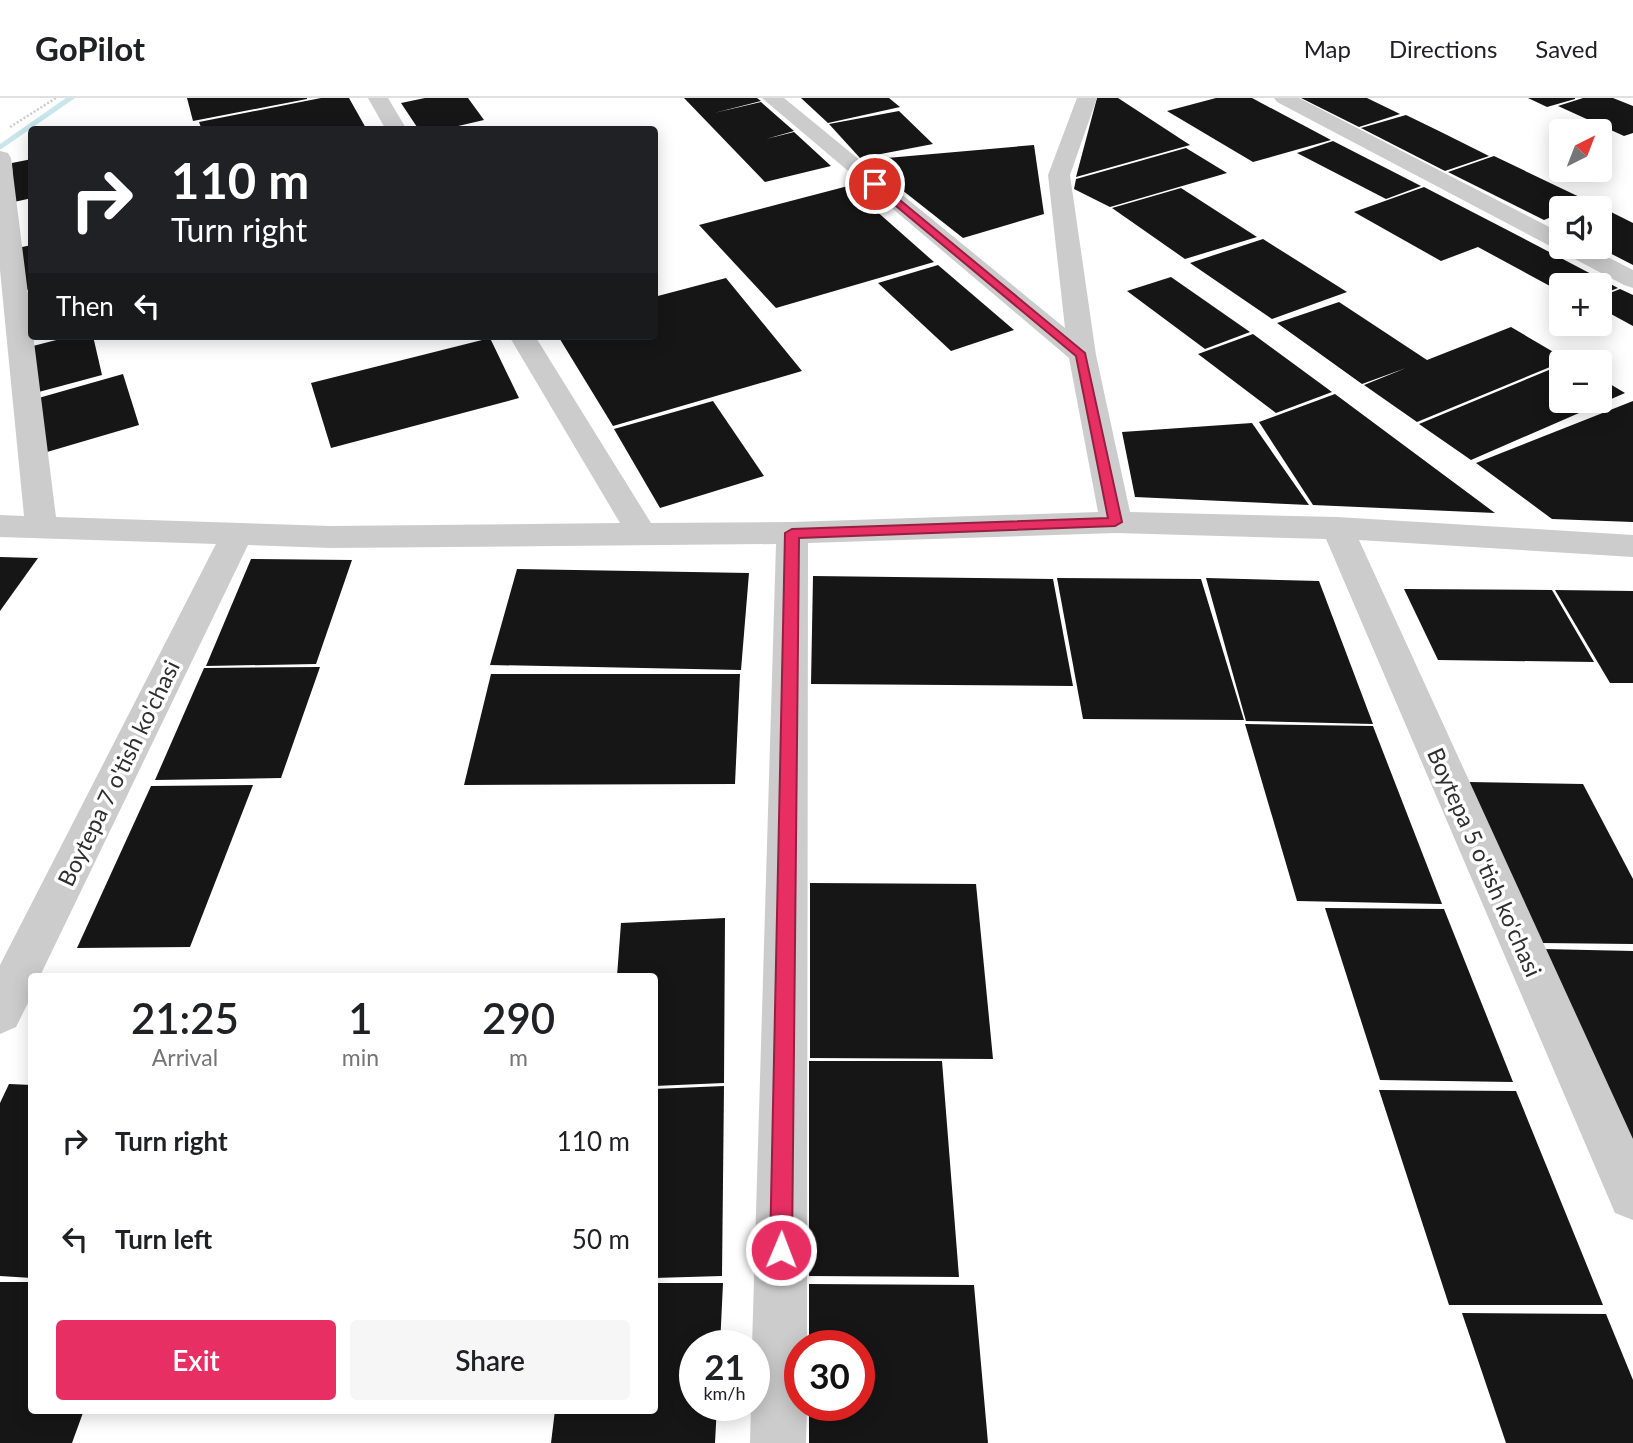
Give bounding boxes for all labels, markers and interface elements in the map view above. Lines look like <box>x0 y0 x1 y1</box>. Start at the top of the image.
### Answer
text: GoPilot <box>35 28 145 68</box>
text: Map <box>1304 34 1351 63</box>
text: Directions <box>1389 34 1497 63</box>
text: Saved <box>1535 34 1598 63</box>
north arrow <box>1549 119 1612 182</box>
map controls <box>1549 119 1612 413</box>
text: 110 m <box>171 151 309 209</box>
icon: right <box>56 154 147 245</box>
pin <box>845 154 905 214</box>
icon: arrive <box>856 165 894 203</box>
button: sound <box>1549 196 1612 259</box>
text: Turn right <box>171 210 307 249</box>
button: + <box>1549 273 1612 336</box>
icon: left <box>128 287 166 325</box>
text: Then <box>56 290 114 322</box>
button: − <box>1549 350 1612 413</box>
street label: Boytepa 7 o'tish ko'chasi <box>51 656 185 890</box>
street label: Boytepa 5 o'tish ko'chasi <box>1422 743 1548 981</box>
text: 21:25 <box>131 993 239 1043</box>
text: 1 <box>348 993 373 1043</box>
text: 290 <box>482 993 555 1043</box>
text: Arrival <box>152 1043 218 1071</box>
text: min <box>342 1043 379 1071</box>
text: m <box>509 1043 528 1071</box>
icon: right <box>56 1122 94 1160</box>
text: Turn right <box>115 1125 228 1157</box>
text: 110 m <box>557 1125 630 1157</box>
position arrow <box>744 1213 818 1287</box>
icon: left <box>56 1220 94 1258</box>
text: Turn left <box>115 1223 212 1255</box>
text: 50 m <box>572 1223 630 1255</box>
button: Exit <box>56 1320 336 1400</box>
button: Share <box>350 1320 630 1400</box>
speed limit sign: 30 <box>784 1330 875 1421</box>
text: 21 <box>704 1345 745 1387</box>
text: km/h <box>703 1382 746 1404</box>

